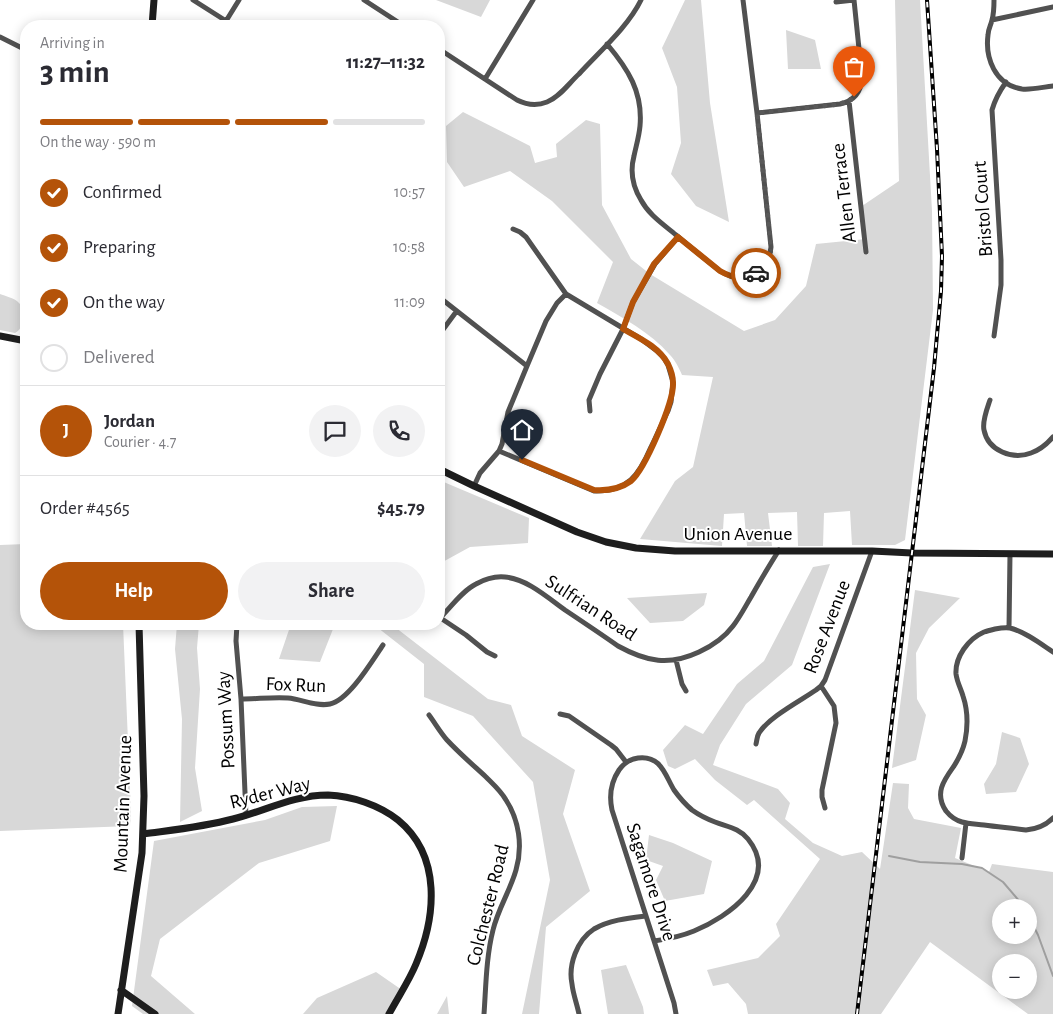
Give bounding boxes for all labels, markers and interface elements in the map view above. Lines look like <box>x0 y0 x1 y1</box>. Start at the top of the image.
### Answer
text: Arriving in <box>40 35 105 51</box>
pin <box>833 46 875 97</box>
text: 11:27–11:32 <box>346 53 425 72</box>
icon: bag <box>840 53 868 81</box>
text: 3 min <box>40 56 110 88</box>
text: On the way · 590 m <box>40 134 156 150</box>
street label: Allen Terrace <box>828 142 860 244</box>
street label: Bristol Court <box>970 160 996 258</box>
icon: check <box>40 179 68 207</box>
text: Confirmed <box>83 183 162 202</box>
text: 10:57 <box>394 184 425 200</box>
icon: check <box>40 234 68 262</box>
text: Preparing <box>83 238 156 257</box>
text: 10:58 <box>393 239 425 255</box>
courier <box>731 248 781 298</box>
icon: car <box>742 259 770 287</box>
icon: check <box>40 289 68 317</box>
text: On the way <box>83 293 165 312</box>
text: 11:09 <box>394 294 425 310</box>
text: Delivered <box>83 348 155 367</box>
button: chat <box>309 405 361 457</box>
button: phone <box>373 405 425 457</box>
pin <box>501 409 543 460</box>
text: Jordan <box>104 412 155 431</box>
icon: home <box>508 416 536 444</box>
text: J <box>63 421 69 440</box>
text: Courier · 4.7 <box>104 434 176 450</box>
text: Order #4565 <box>40 499 130 518</box>
text: $45.79 <box>377 499 425 518</box>
street label: Union Avenue <box>684 524 792 544</box>
button: Help <box>40 562 228 620</box>
button: Share <box>238 562 425 620</box>
street label: Sulfrian Road <box>542 571 640 645</box>
street label: Rose Avenue <box>800 577 854 677</box>
street label: Possum Way <box>213 670 239 769</box>
street label: Fox Run <box>265 674 327 696</box>
street label: Mountain Avenue <box>111 735 135 873</box>
street label: Ryder Way <box>228 773 313 813</box>
street label: Sagamore Drive <box>622 820 680 944</box>
street label: Colchester Road <box>463 842 513 968</box>
map controls <box>992 899 1037 999</box>
button: + <box>992 899 1037 944</box>
button: − <box>992 954 1037 999</box>

